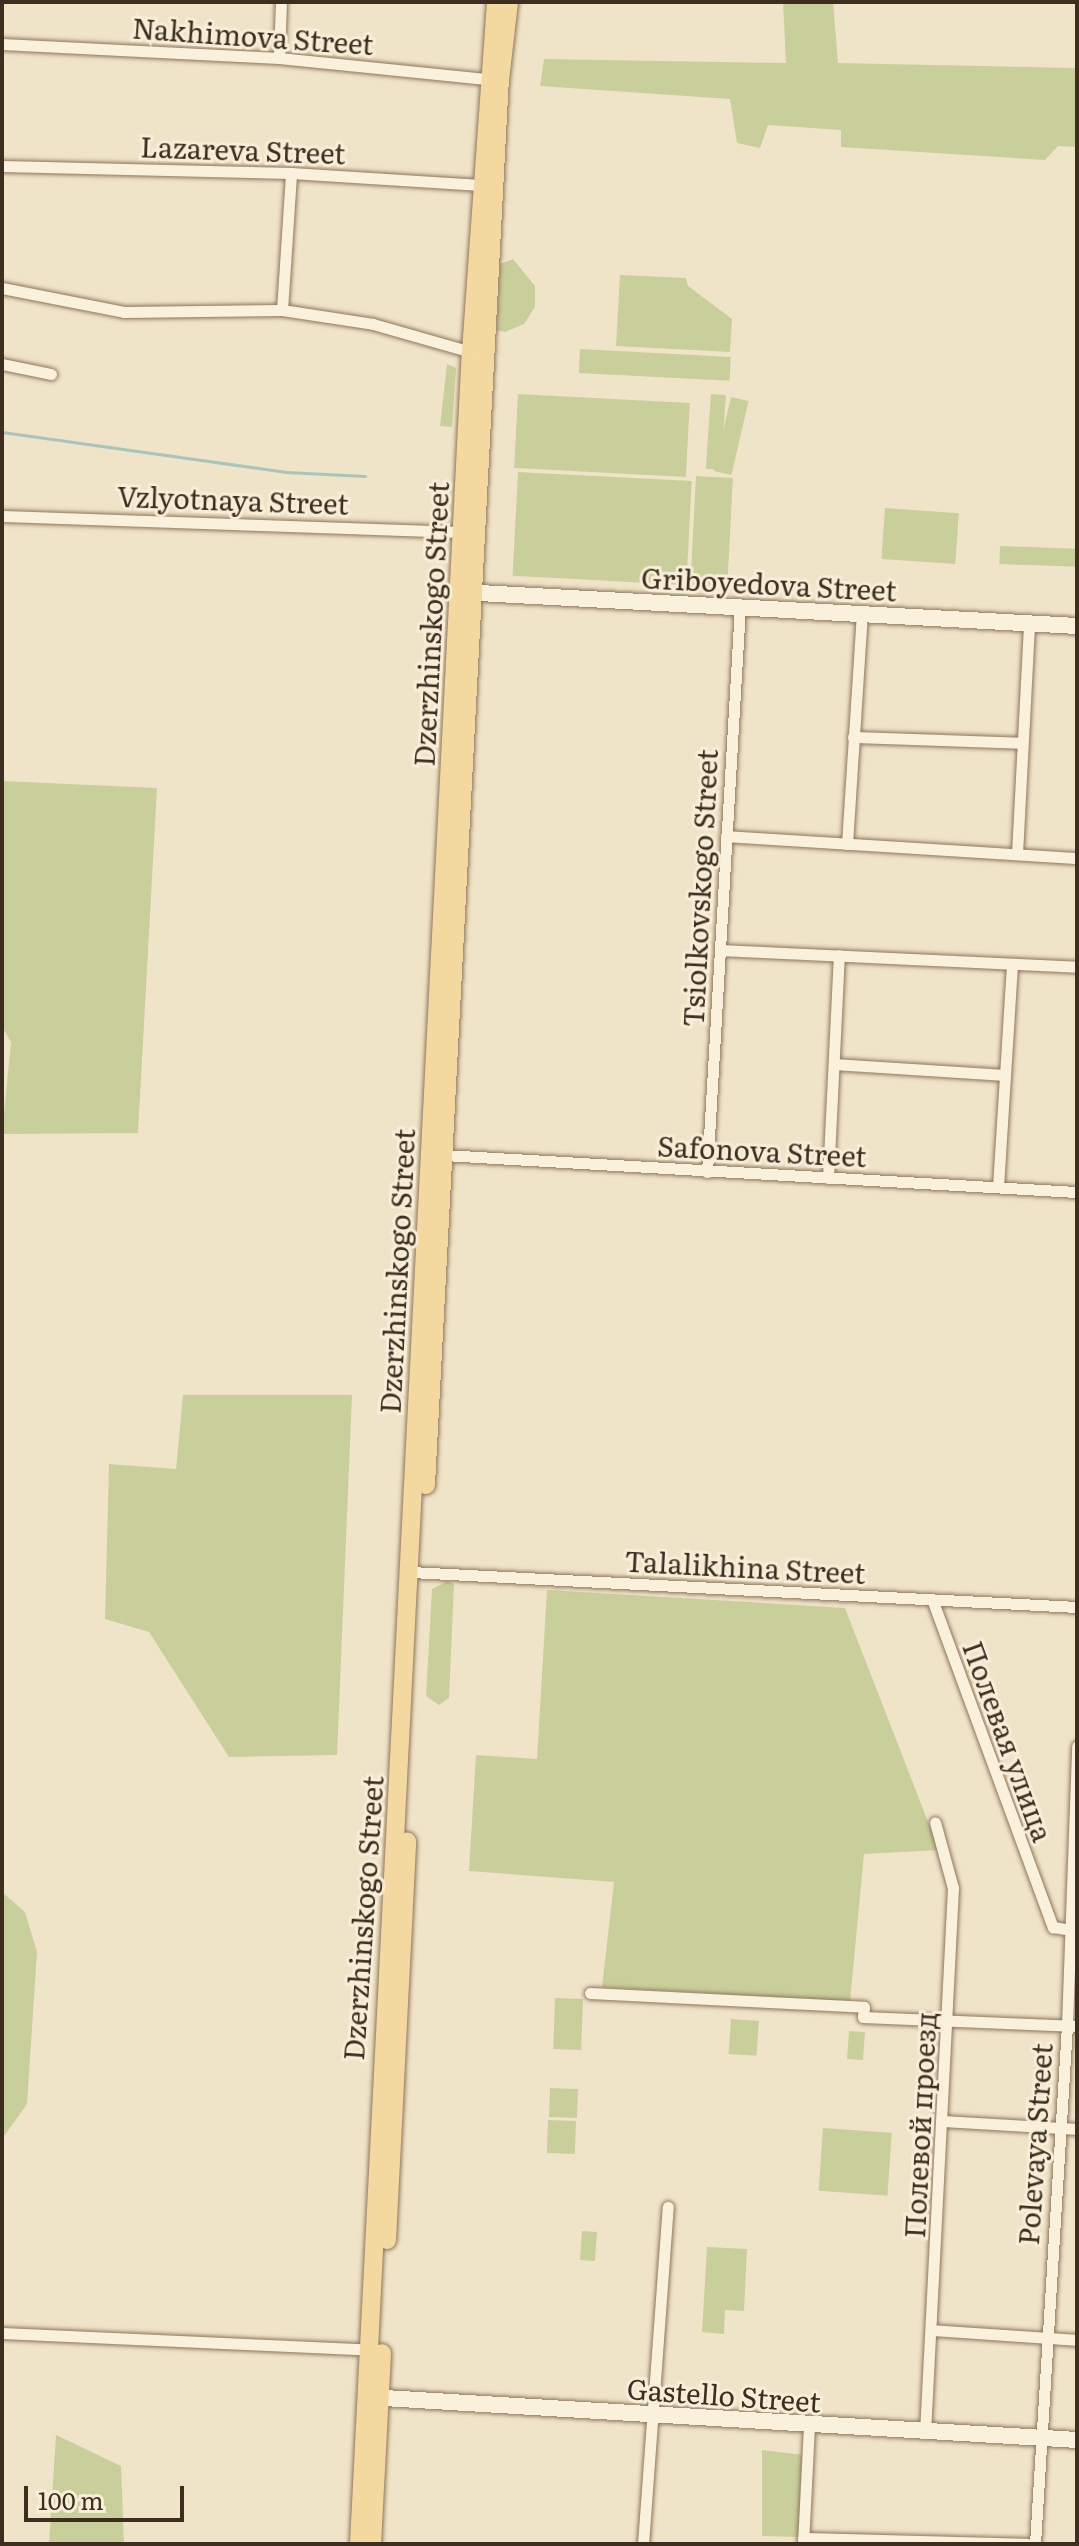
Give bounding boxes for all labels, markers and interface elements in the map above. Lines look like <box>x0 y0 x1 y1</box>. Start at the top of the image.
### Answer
street label: Nakhimova Street <box>131 10 375 60</box>
street label: Lazareva Street <box>140 129 346 169</box>
street label: Vzlyotnaya Street <box>117 478 349 520</box>
street label: Dzerzhinskogo Street <box>406 481 454 767</box>
street label: Griboyedova Street <box>640 560 898 606</box>
street label: Tsiolkovskogo Street <box>675 748 723 1028</box>
street label: Dzerzhinskogo Street <box>372 1128 420 1414</box>
street label: Safonova Street <box>656 1128 868 1172</box>
street label: Talalikhina Street <box>624 1543 866 1589</box>
street label: Полевая улица <box>957 1636 1061 1846</box>
street label: Dzerzhinskogo Street <box>335 1775 389 2061</box>
street label: Полевой проезд <box>896 2011 942 2239</box>
street label: Polevaya Street <box>1010 2042 1058 2246</box>
street label: Gastello Street <box>626 2370 822 2418</box>
scale bar <box>28 2470 188 2520</box>
text: 100 m <box>38 2482 104 2517</box>

